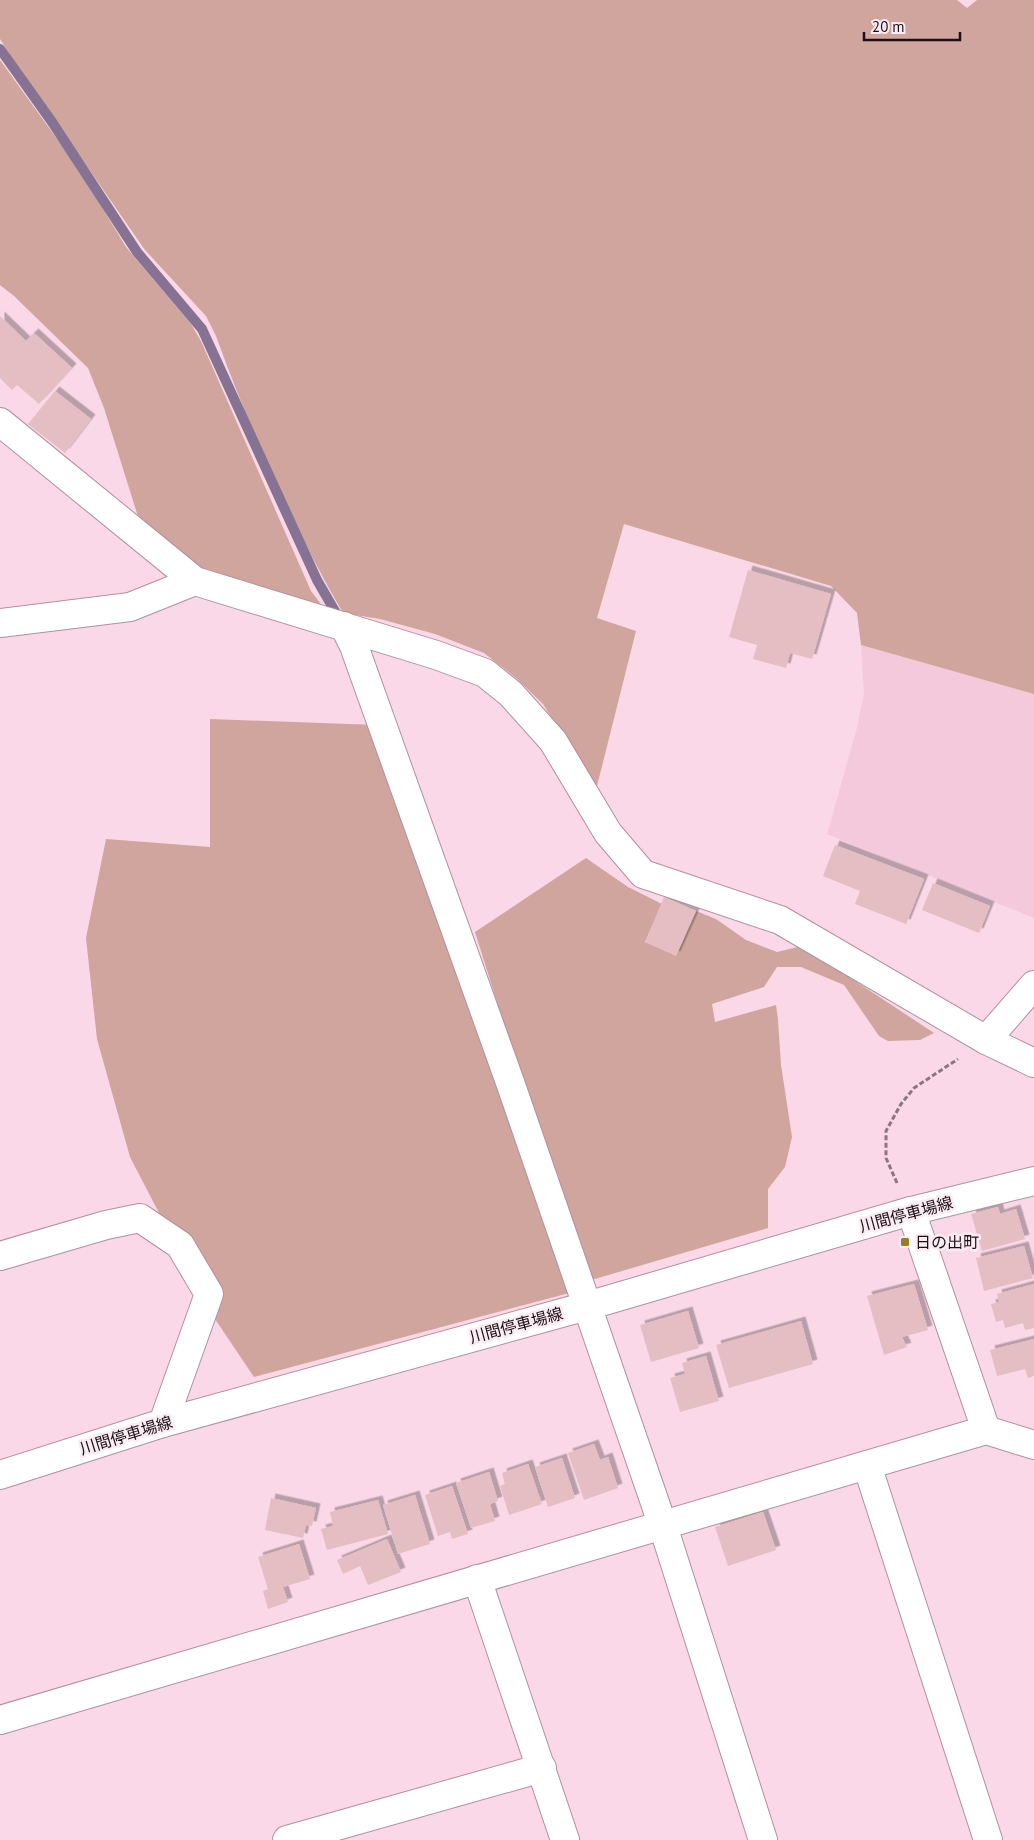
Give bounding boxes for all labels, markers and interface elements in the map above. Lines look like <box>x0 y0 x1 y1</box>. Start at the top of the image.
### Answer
scale bar <box>864 10 960 42</box>
text: 20 m <box>872 17 905 36</box>
street label: 川間停車場線 <box>857 1192 955 1236</box>
place label: 日の出町 <box>915 1232 979 1252</box>
marker: 日の出町 <box>899 1236 911 1248</box>
street label: 川間停車場線 <box>467 1303 565 1347</box>
street label: 川間停車場線 <box>77 1411 175 1459</box>

